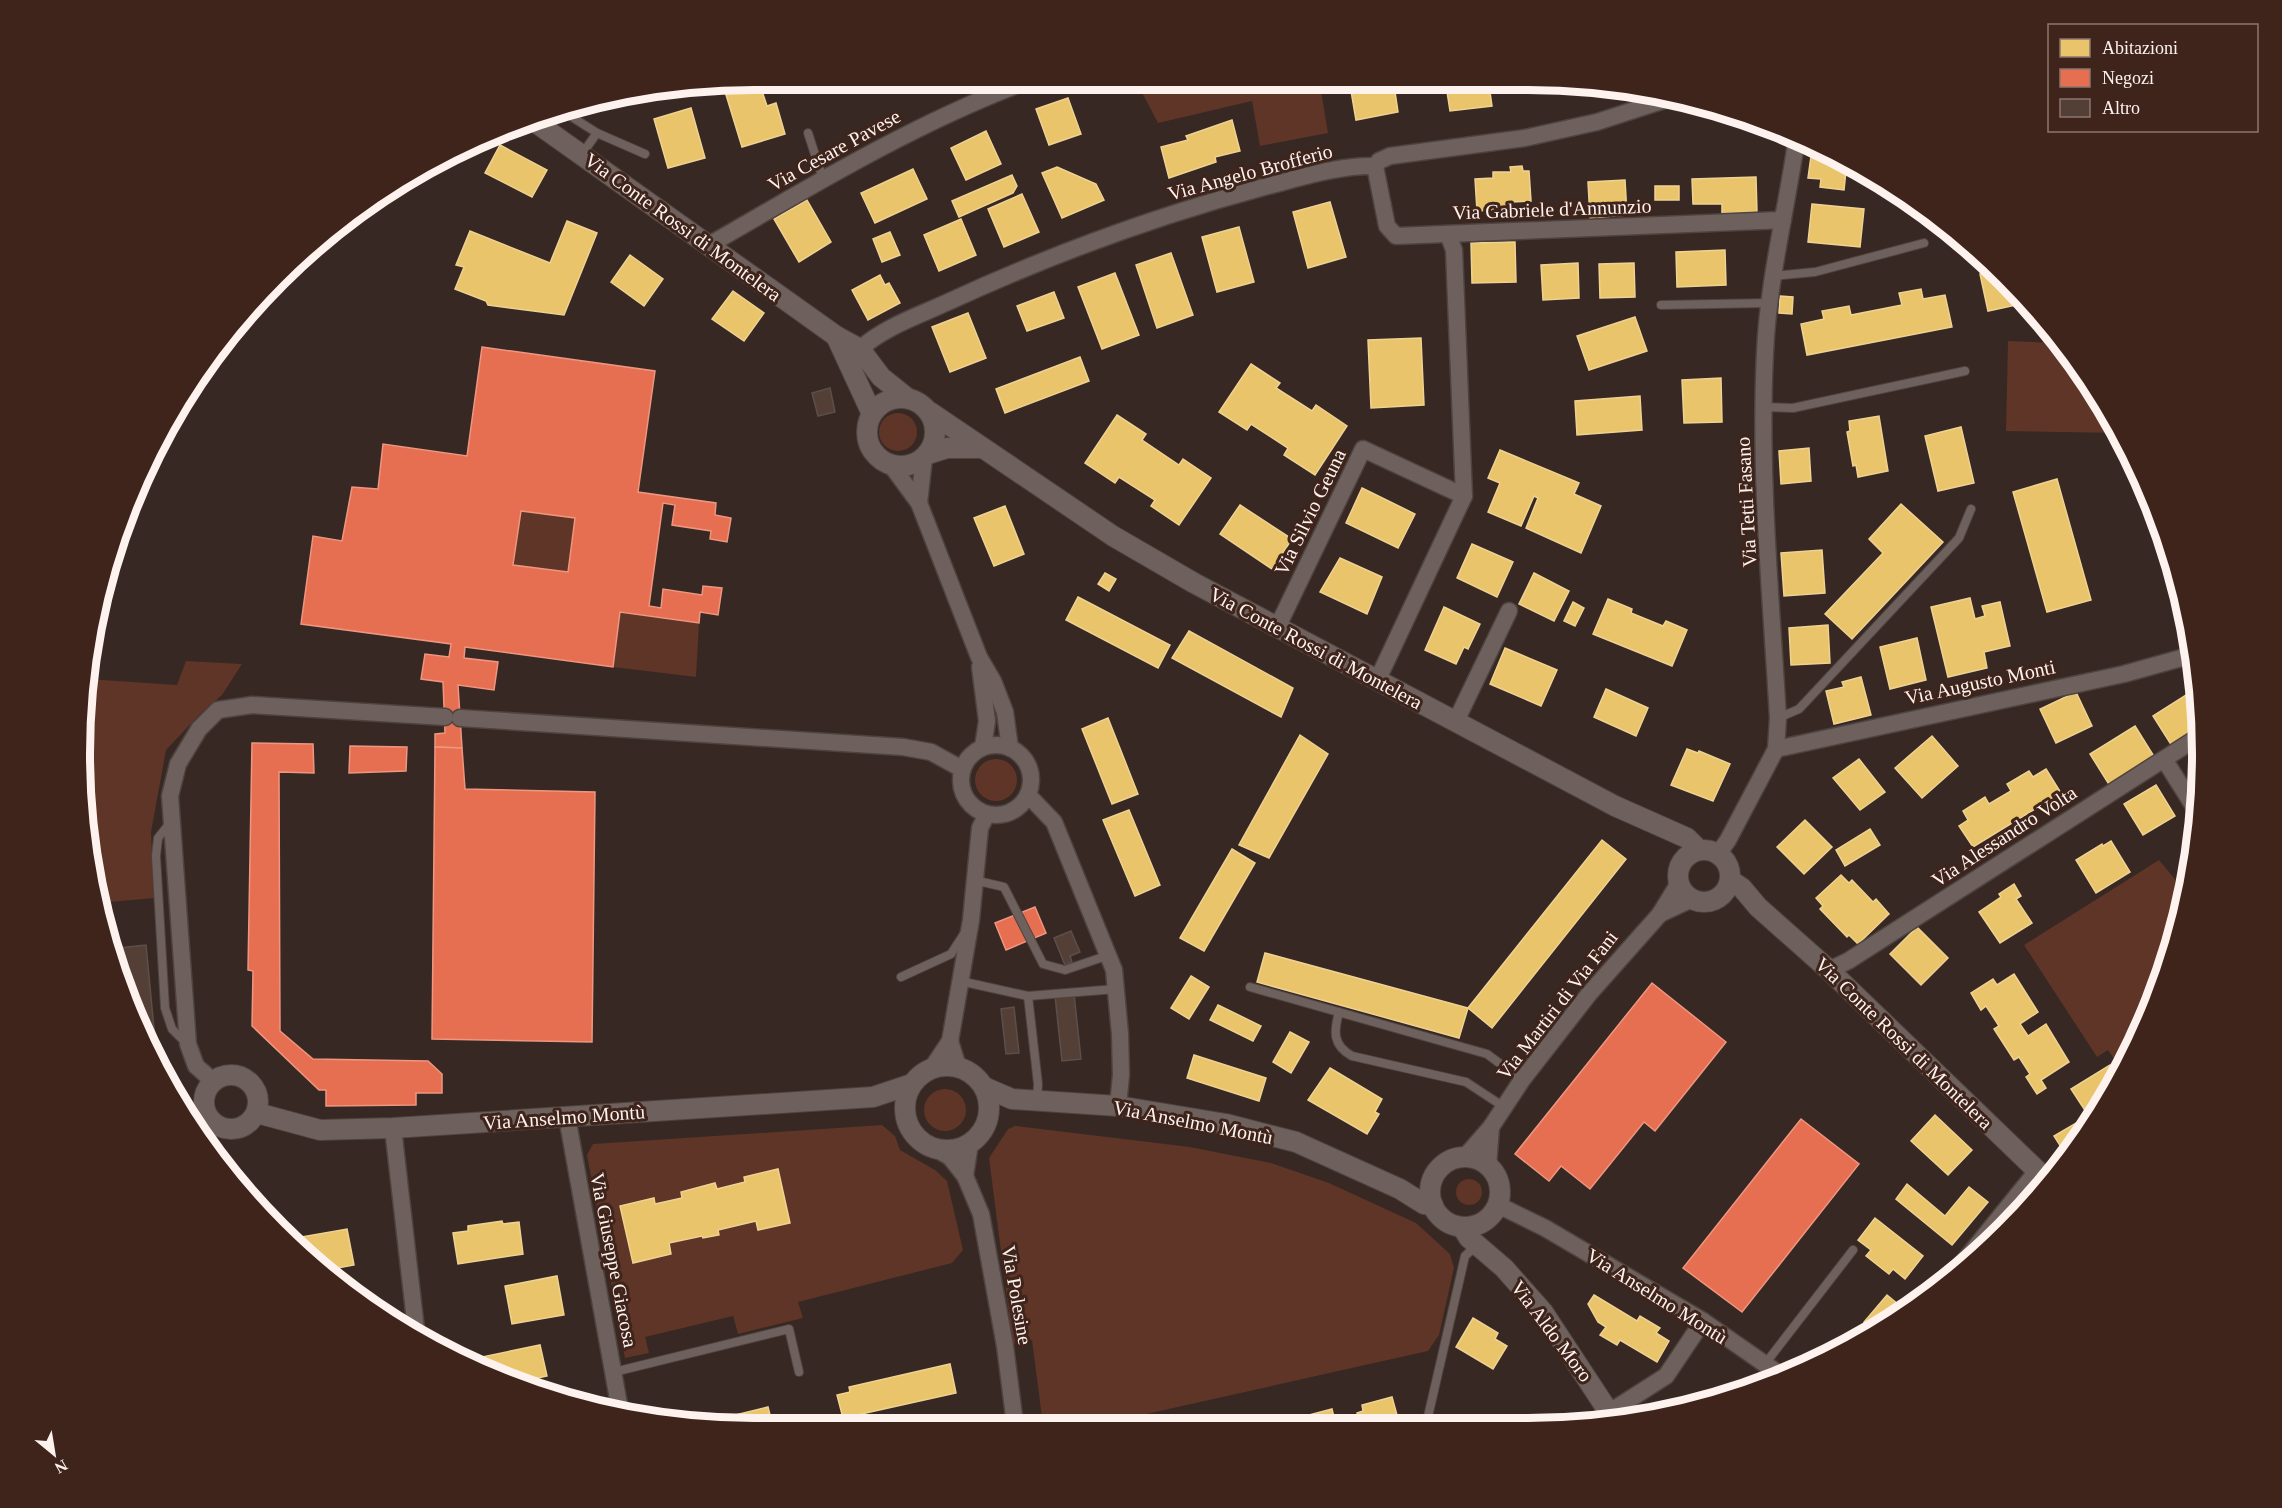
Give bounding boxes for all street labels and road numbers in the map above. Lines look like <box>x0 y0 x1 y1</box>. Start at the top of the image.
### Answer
street label: Via Cesare Pavese <box>764 105 904 195</box>
street label: Via Angelo Brofferio <box>1165 139 1335 206</box>
street label: Via Conte Rossi di Montelera <box>580 148 786 306</box>
street label: Via Gabriele d'Annunzio <box>1452 195 1652 223</box>
street label: Via Tetti Fasano <box>1732 436 1760 568</box>
street label: Via Silvio Geuna <box>1270 445 1350 579</box>
street label: Via Conte Rossi di Montelera <box>1206 583 1426 714</box>
street label: Via Augusto Monti <box>1903 655 2058 710</box>
street label: Via Alessandro Volta <box>1928 781 2081 891</box>
street label: Via Martiri di Via Fani <box>1492 926 1622 1084</box>
street label: Via Conte Rossi di Montelera <box>1811 953 1997 1134</box>
street label: Via Anselmo Montù <box>1111 1096 1275 1148</box>
street label: Via Anselmo Montù <box>482 1100 646 1134</box>
street label: Via Giuseppe Giacosa <box>585 1171 642 1350</box>
street label: Via Polesine <box>997 1244 1037 1346</box>
street label: Via Anselmo Montù <box>1582 1244 1732 1348</box>
street label: Via Aldo Moro <box>1507 1276 1597 1386</box>

